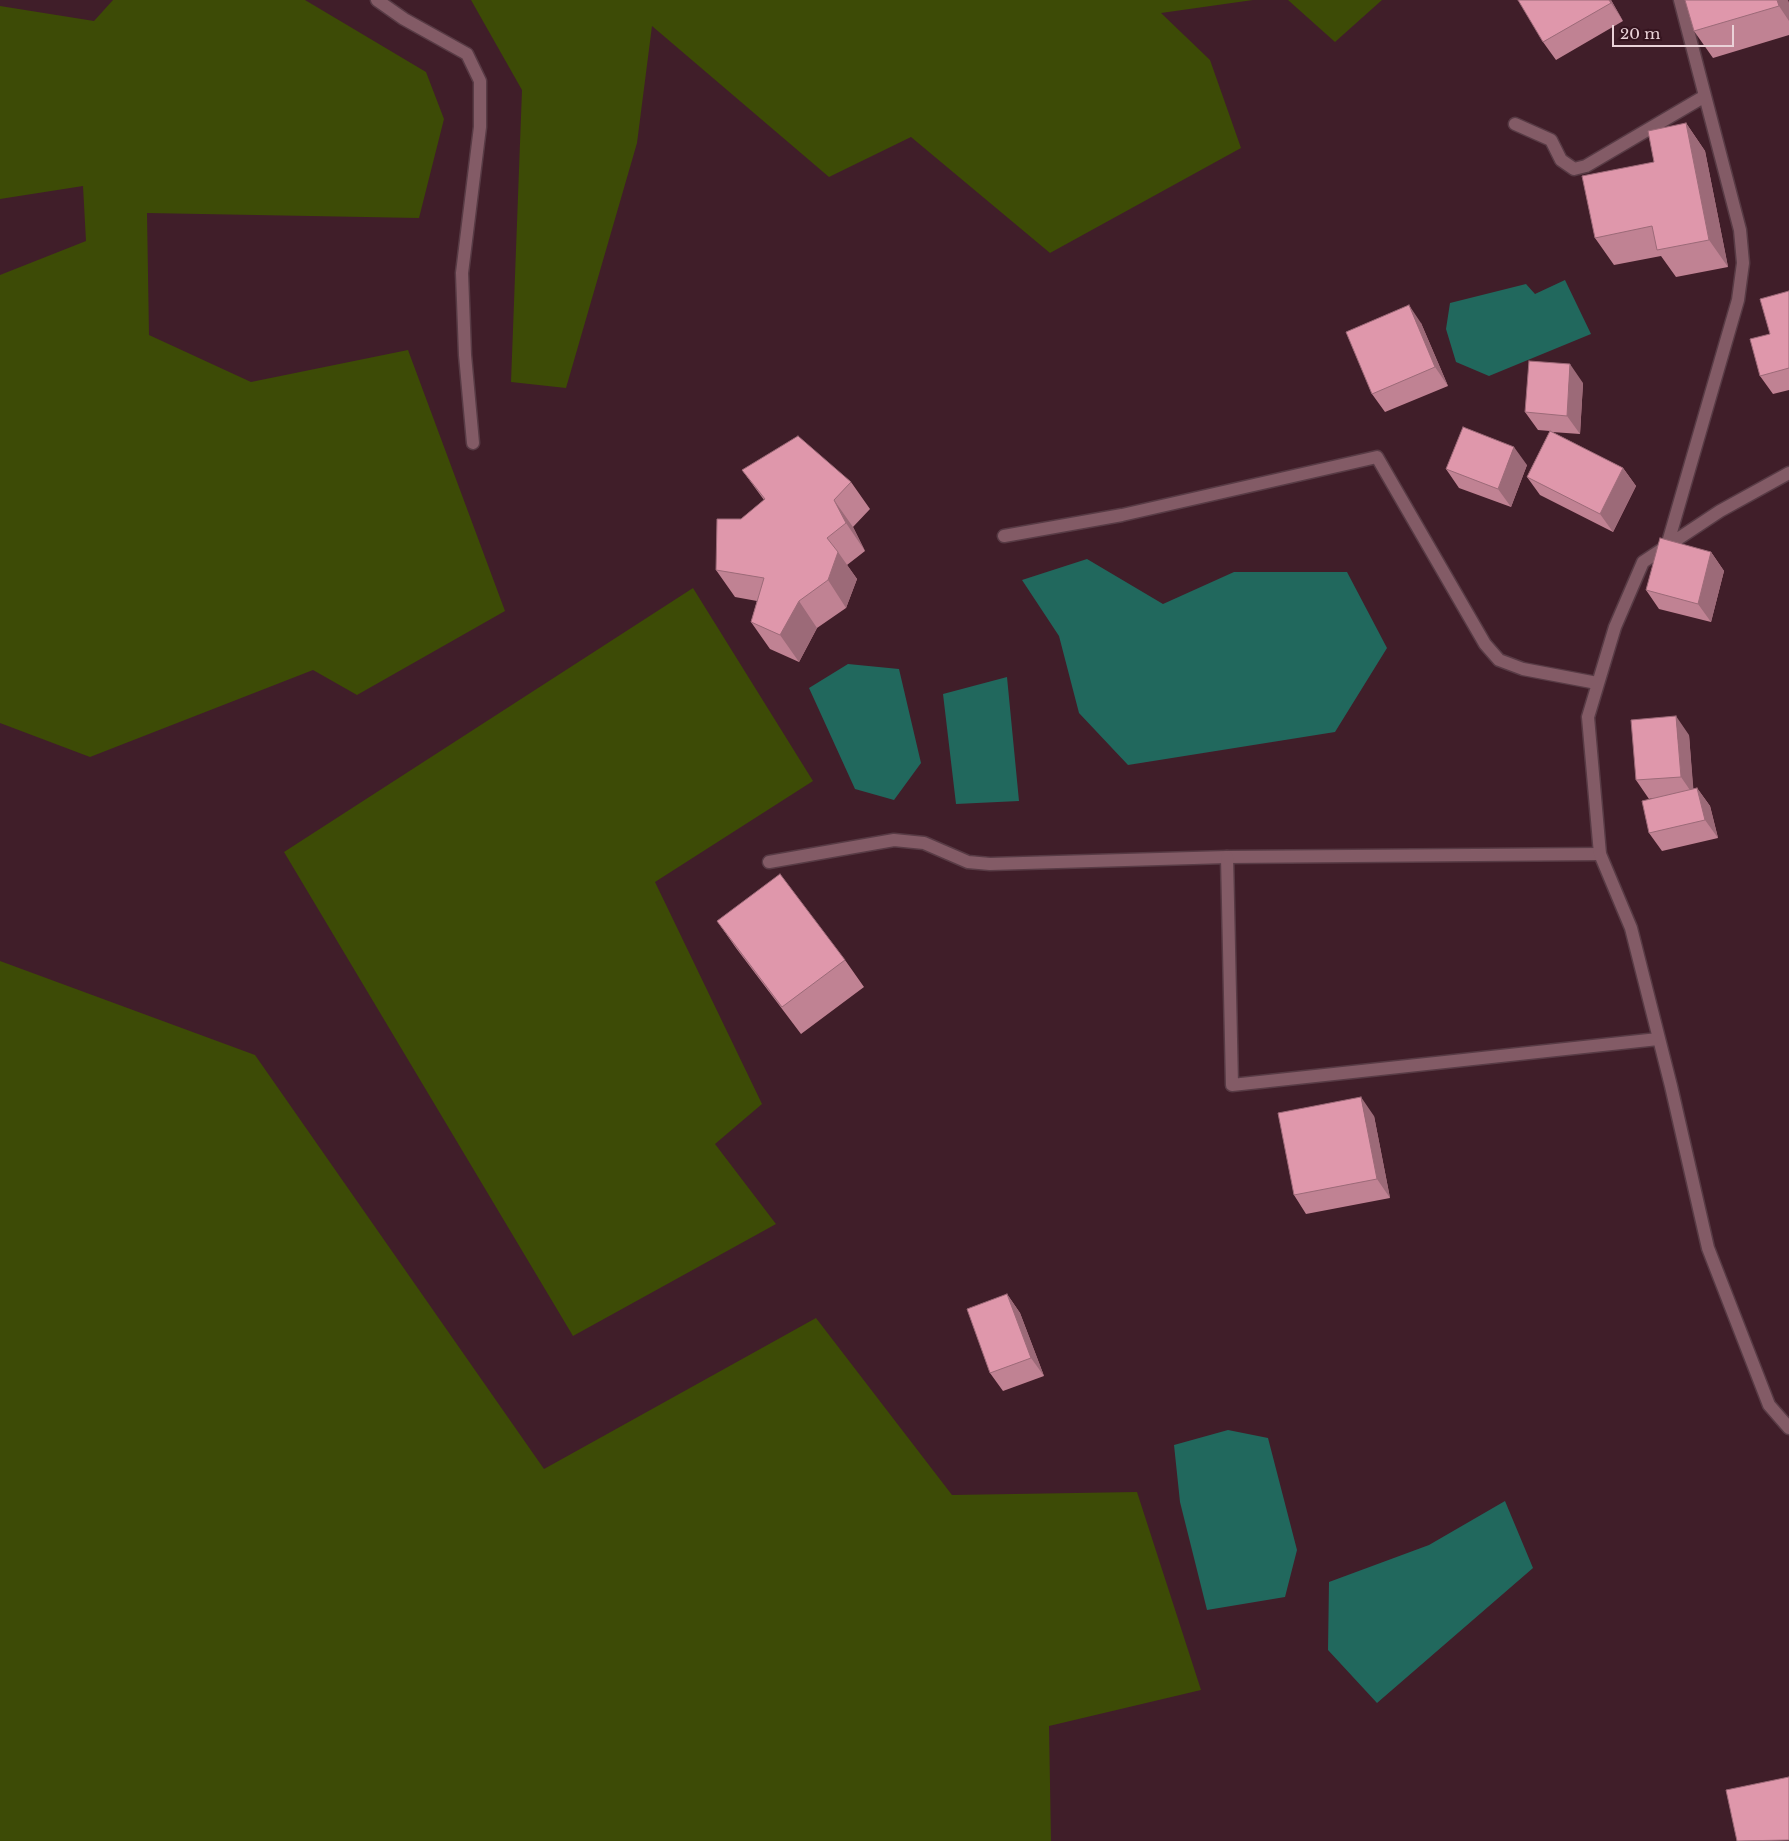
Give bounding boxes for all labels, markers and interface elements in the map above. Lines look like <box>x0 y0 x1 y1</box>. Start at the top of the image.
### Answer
scale bar <box>1614 15 1736 47</box>
text: 20 m <box>1620 24 1660 43</box>

